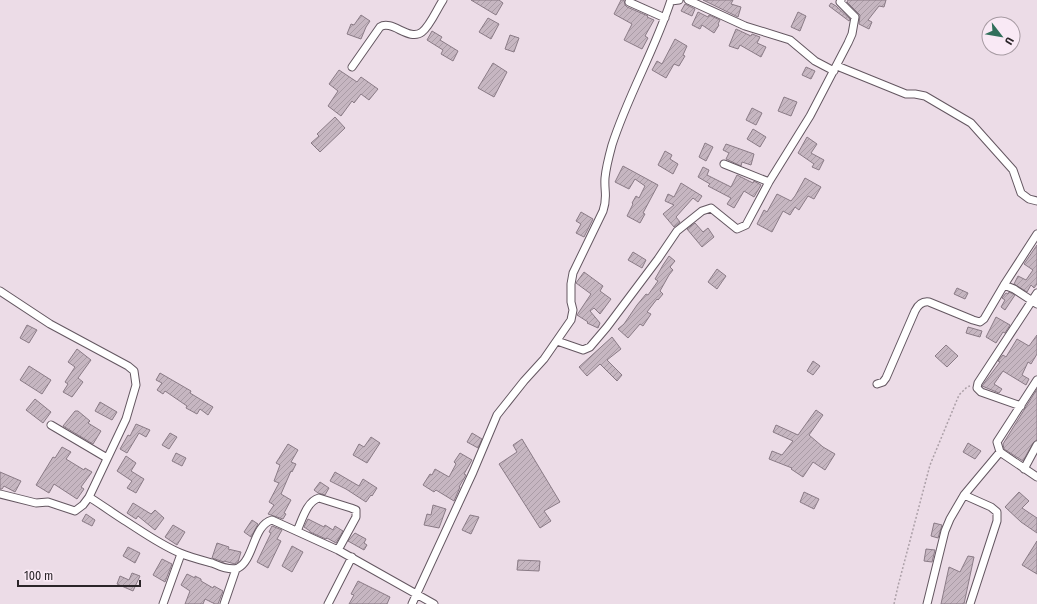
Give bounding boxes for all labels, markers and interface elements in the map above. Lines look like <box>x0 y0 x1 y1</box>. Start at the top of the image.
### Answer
north arrow <box>981 16 1021 56</box>
text: U <box>1002 35 1016 47</box>
scale bar <box>18 562 140 588</box>
text: 100 m <box>24 569 53 583</box>

